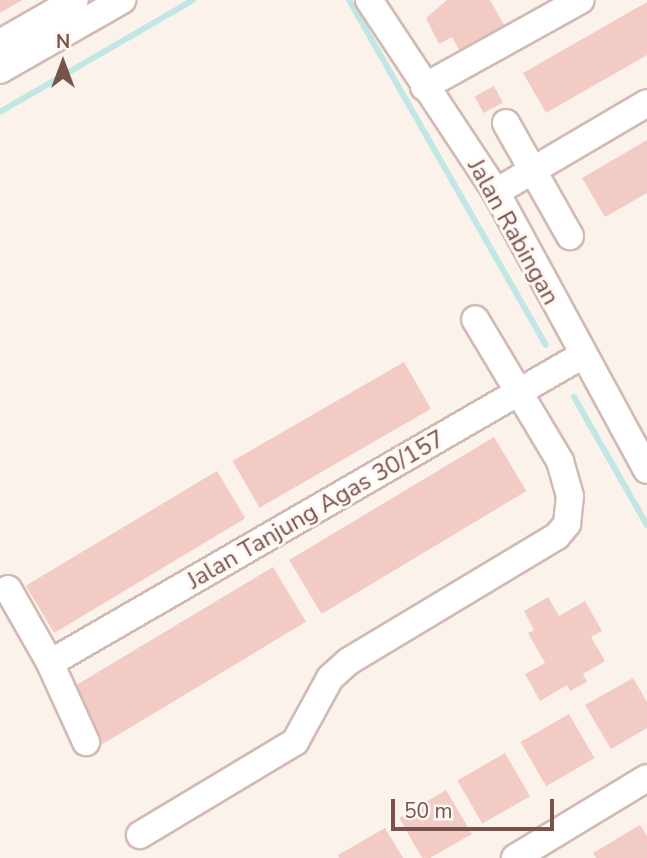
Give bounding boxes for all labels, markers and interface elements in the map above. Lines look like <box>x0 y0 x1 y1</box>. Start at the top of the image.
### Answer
north arrow <box>28 28 98 98</box>
text: N <box>56 29 70 55</box>
street label: Jalan Rabingan <box>461 154 565 310</box>
street label: Jalan Tanjung Agas 30/157 <box>182 424 450 596</box>
scale bar <box>395 784 558 828</box>
text: 50 m <box>404 797 453 825</box>

